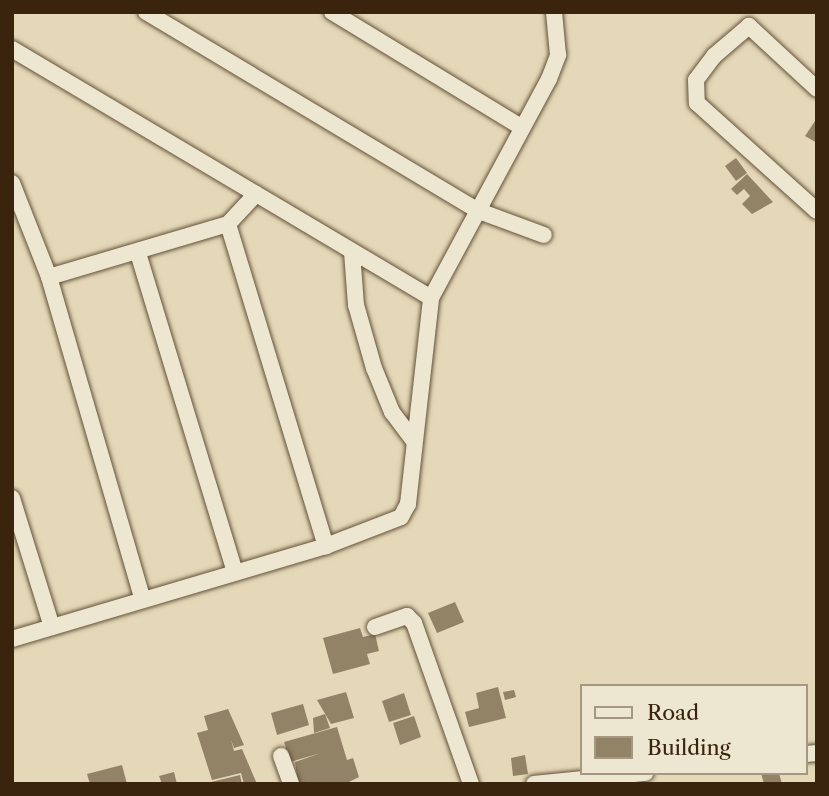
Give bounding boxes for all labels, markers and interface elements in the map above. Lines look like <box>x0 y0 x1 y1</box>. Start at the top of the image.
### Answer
legend <box>580 684 808 775</box>
text: Road <box>647 700 699 725</box>
text: Building <box>647 735 731 760</box>

